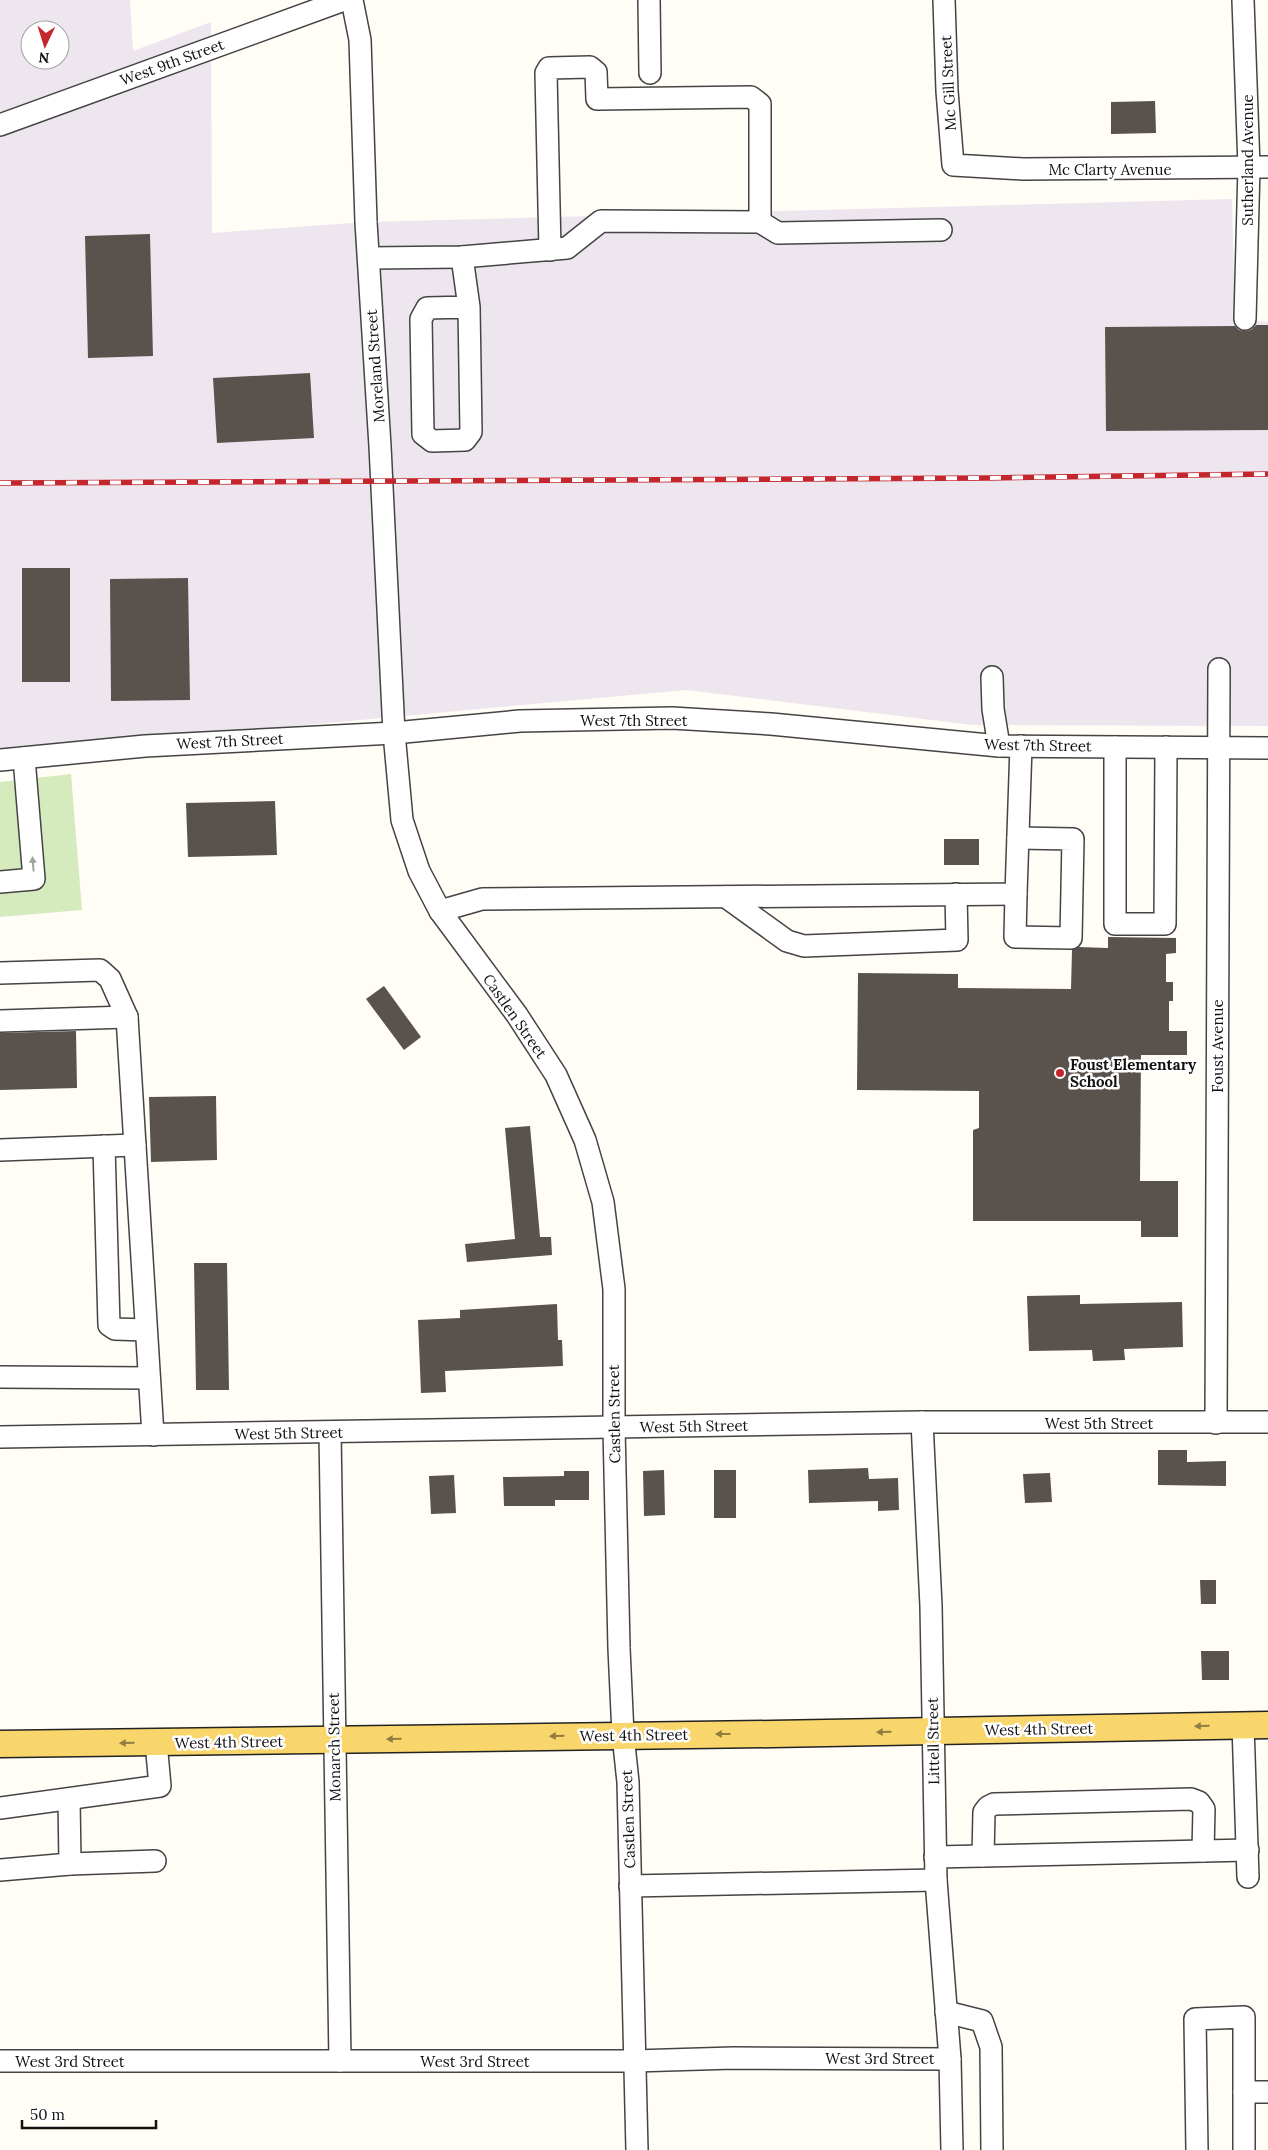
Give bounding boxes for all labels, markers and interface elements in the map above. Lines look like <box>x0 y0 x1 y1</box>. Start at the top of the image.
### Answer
north arrow <box>20 20 70 70</box>
street label: West 9th Street <box>117 34 227 90</box>
street label: Mc Gill Street <box>936 34 960 131</box>
text: N <box>38 49 50 67</box>
street label: Sutherland Avenue <box>1238 94 1257 226</box>
street label: Mc Clarty Avenue <box>1048 160 1172 179</box>
street label: Moreland Street <box>362 309 388 423</box>
street label: West 7th Street <box>580 711 688 730</box>
street label: West 7th Street <box>176 729 284 753</box>
street label: West 7th Street <box>984 735 1092 755</box>
one-way arrow <box>29 856 37 872</box>
street label: Castlen Street <box>479 970 551 1062</box>
street label: Foust Avenue <box>1208 999 1227 1093</box>
place label: Foust Elementary School <box>1070 1055 1197 1091</box>
marker: Foust Elementary School <box>1054 1067 1066 1079</box>
street label: Castlen Street <box>604 1364 624 1464</box>
street label: West 5th Street <box>1045 1414 1153 1433</box>
street label: West 5th Street <box>640 1416 749 1436</box>
street label: West 5th Street <box>235 1423 344 1443</box>
street label: Monarch Street <box>324 1692 344 1802</box>
street label: Littell Street <box>923 1697 943 1785</box>
street label: West 4th Street <box>985 1719 1094 1739</box>
one-way arrow <box>1194 1722 1210 1730</box>
street label: West 4th Street <box>580 1725 689 1745</box>
one-way arrow <box>876 1728 892 1736</box>
one-way arrow <box>715 1730 731 1738</box>
street label: West 4th Street <box>175 1732 284 1752</box>
one-way arrow <box>549 1732 565 1740</box>
one-way arrow <box>386 1735 402 1743</box>
one-way arrow <box>119 1739 135 1747</box>
street label: Castlen Street <box>617 1769 639 1869</box>
street label: West 3rd Street <box>825 2049 935 2068</box>
street label: West 3rd Street <box>15 2052 125 2071</box>
street label: West 3rd Street <box>420 2052 530 2071</box>
scale bar <box>22 2098 156 2130</box>
text: 50 m <box>30 2105 65 2124</box>

